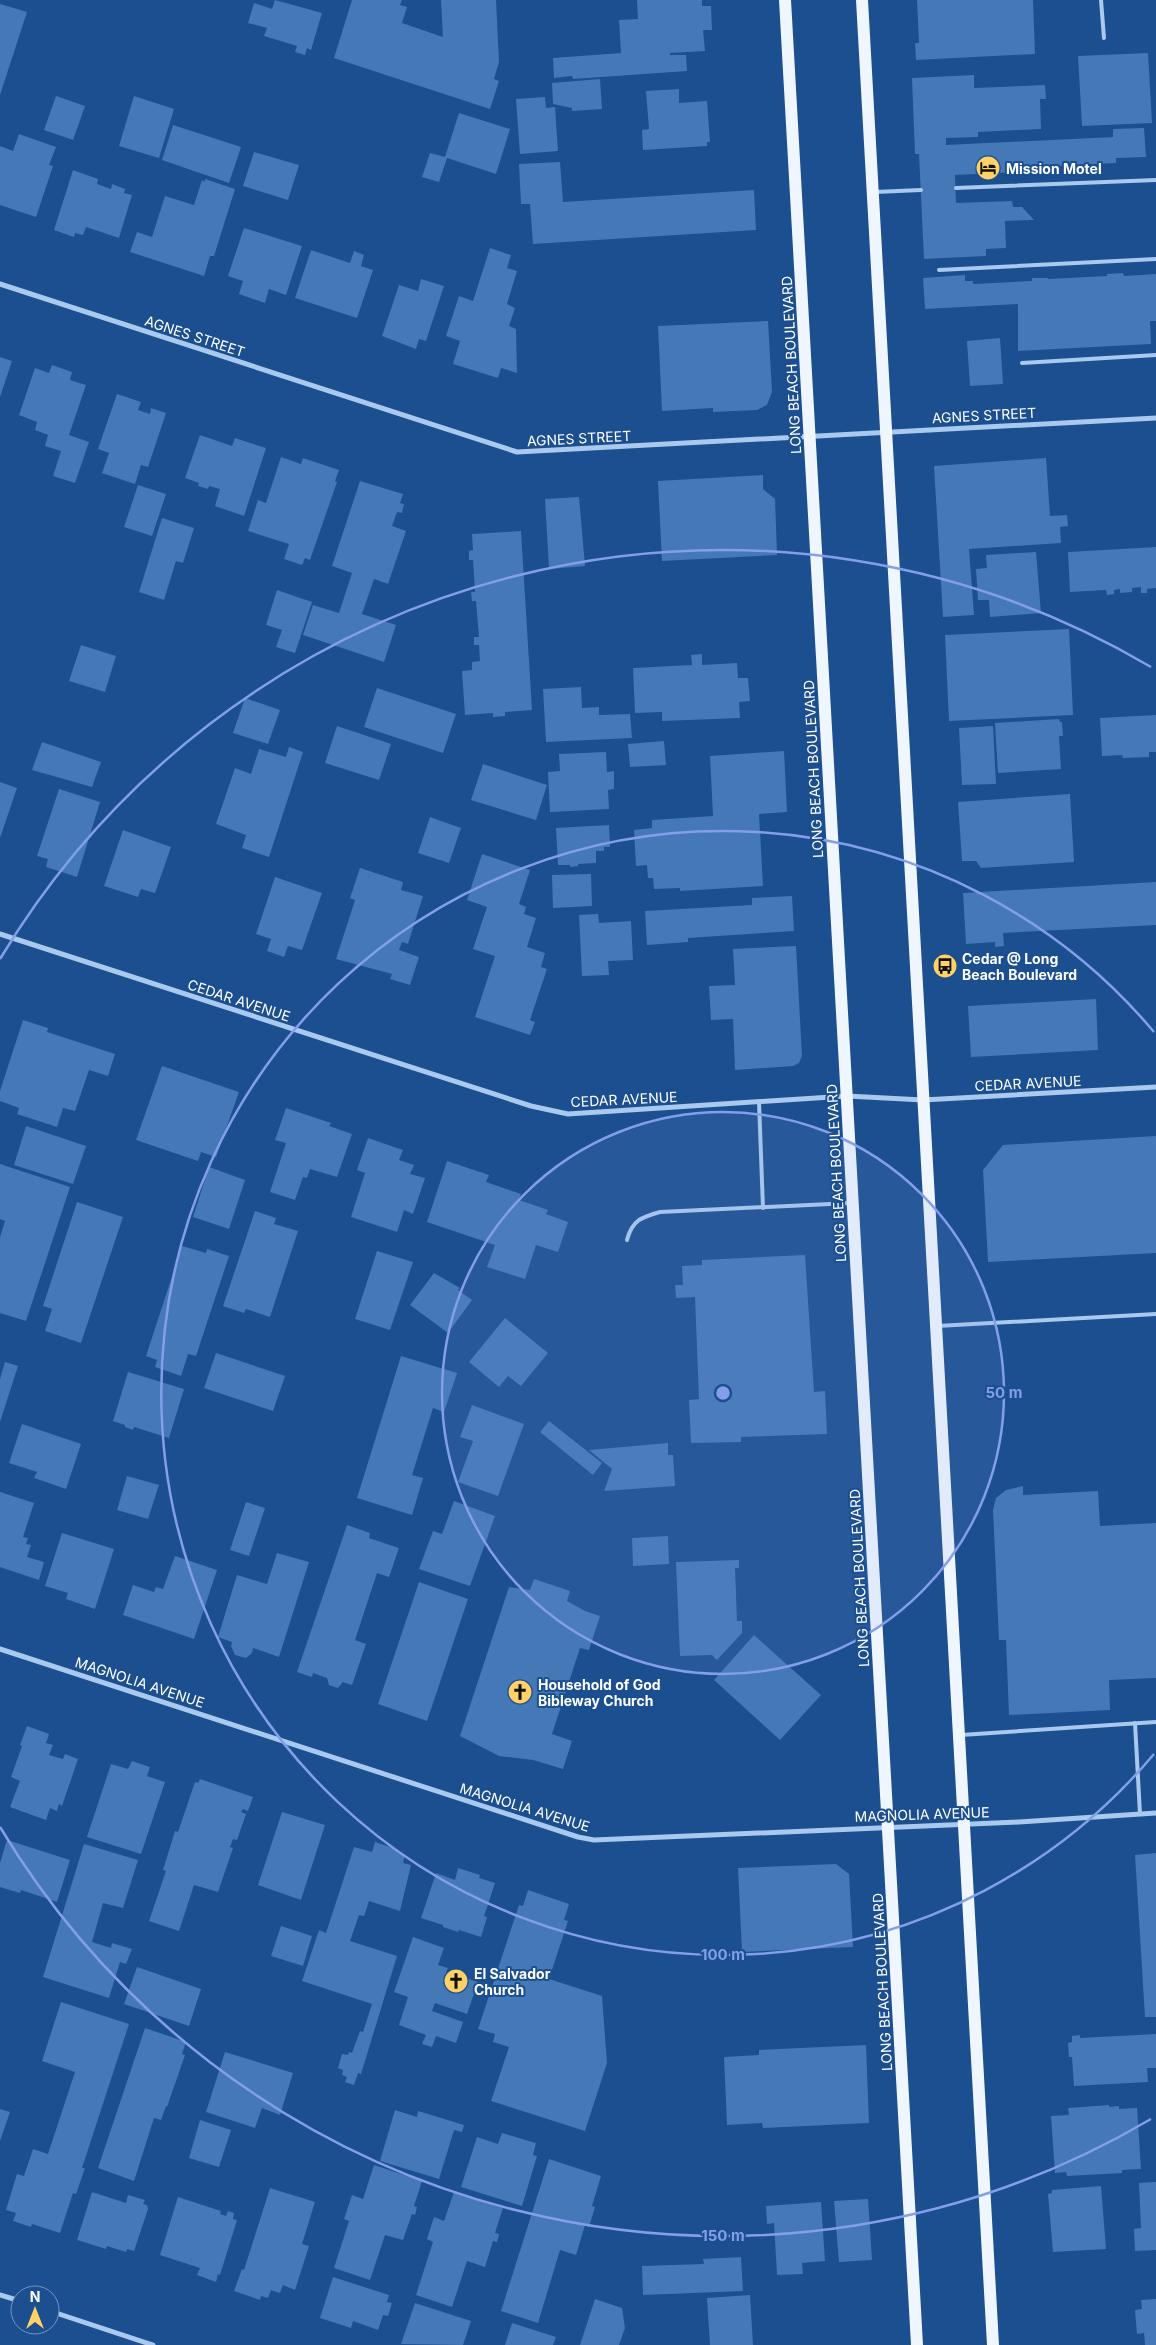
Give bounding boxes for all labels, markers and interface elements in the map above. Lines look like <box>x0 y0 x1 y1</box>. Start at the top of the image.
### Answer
hotel icon: Mission Motel <box>975 155 1001 181</box>
place label: Mission Motel <box>1006 160 1102 177</box>
street label: LONG BEACH BOULEVARD <box>778 275 804 455</box>
street label: AGNES STREET <box>143 312 247 360</box>
street label: AGNES STREET <box>931 404 1037 426</box>
street label: AGNES STREET <box>526 427 632 449</box>
street label: LONG BEACH BOULEVARD <box>800 679 826 859</box>
place label: Cedar @ Long Beach Boulevard <box>962 950 1077 983</box>
bus stop icon: Cedar @ Long Beach Boulevard <box>932 953 958 979</box>
street label: CEDAR AVENUE <box>185 975 293 1025</box>
street label: CEDAR AVENUE <box>974 1072 1082 1094</box>
street label: LONG BEACH BOULEVARD <box>823 1083 849 1263</box>
street label: CEDAR AVENUE <box>570 1088 678 1110</box>
text: 50 m <box>986 1383 1022 1402</box>
centre of rings <box>714 1384 732 1402</box>
street label: LONG BEACH BOULEVARD <box>846 1488 872 1668</box>
street label: MAGNOLIA AVENUE <box>73 1653 207 1711</box>
place label: Household of God Bibleway Church <box>538 1676 661 1709</box>
church icon: Household of God Bibleway Church <box>507 1679 533 1705</box>
street label: MAGNOLIA AVENUE <box>458 1779 592 1835</box>
street label: MAGNOLIA AVENUE <box>854 1803 990 1825</box>
street label: LONG BEACH BOULEVARD <box>869 1892 895 2072</box>
text: 100 m <box>701 1945 745 1964</box>
place label: El Salvador Church <box>474 1965 551 1998</box>
church icon: El Salvador Church <box>443 1968 469 1994</box>
text: 150 m <box>701 2226 745 2245</box>
north arrow <box>10 2285 60 2335</box>
text: N <box>30 2288 40 2305</box>

